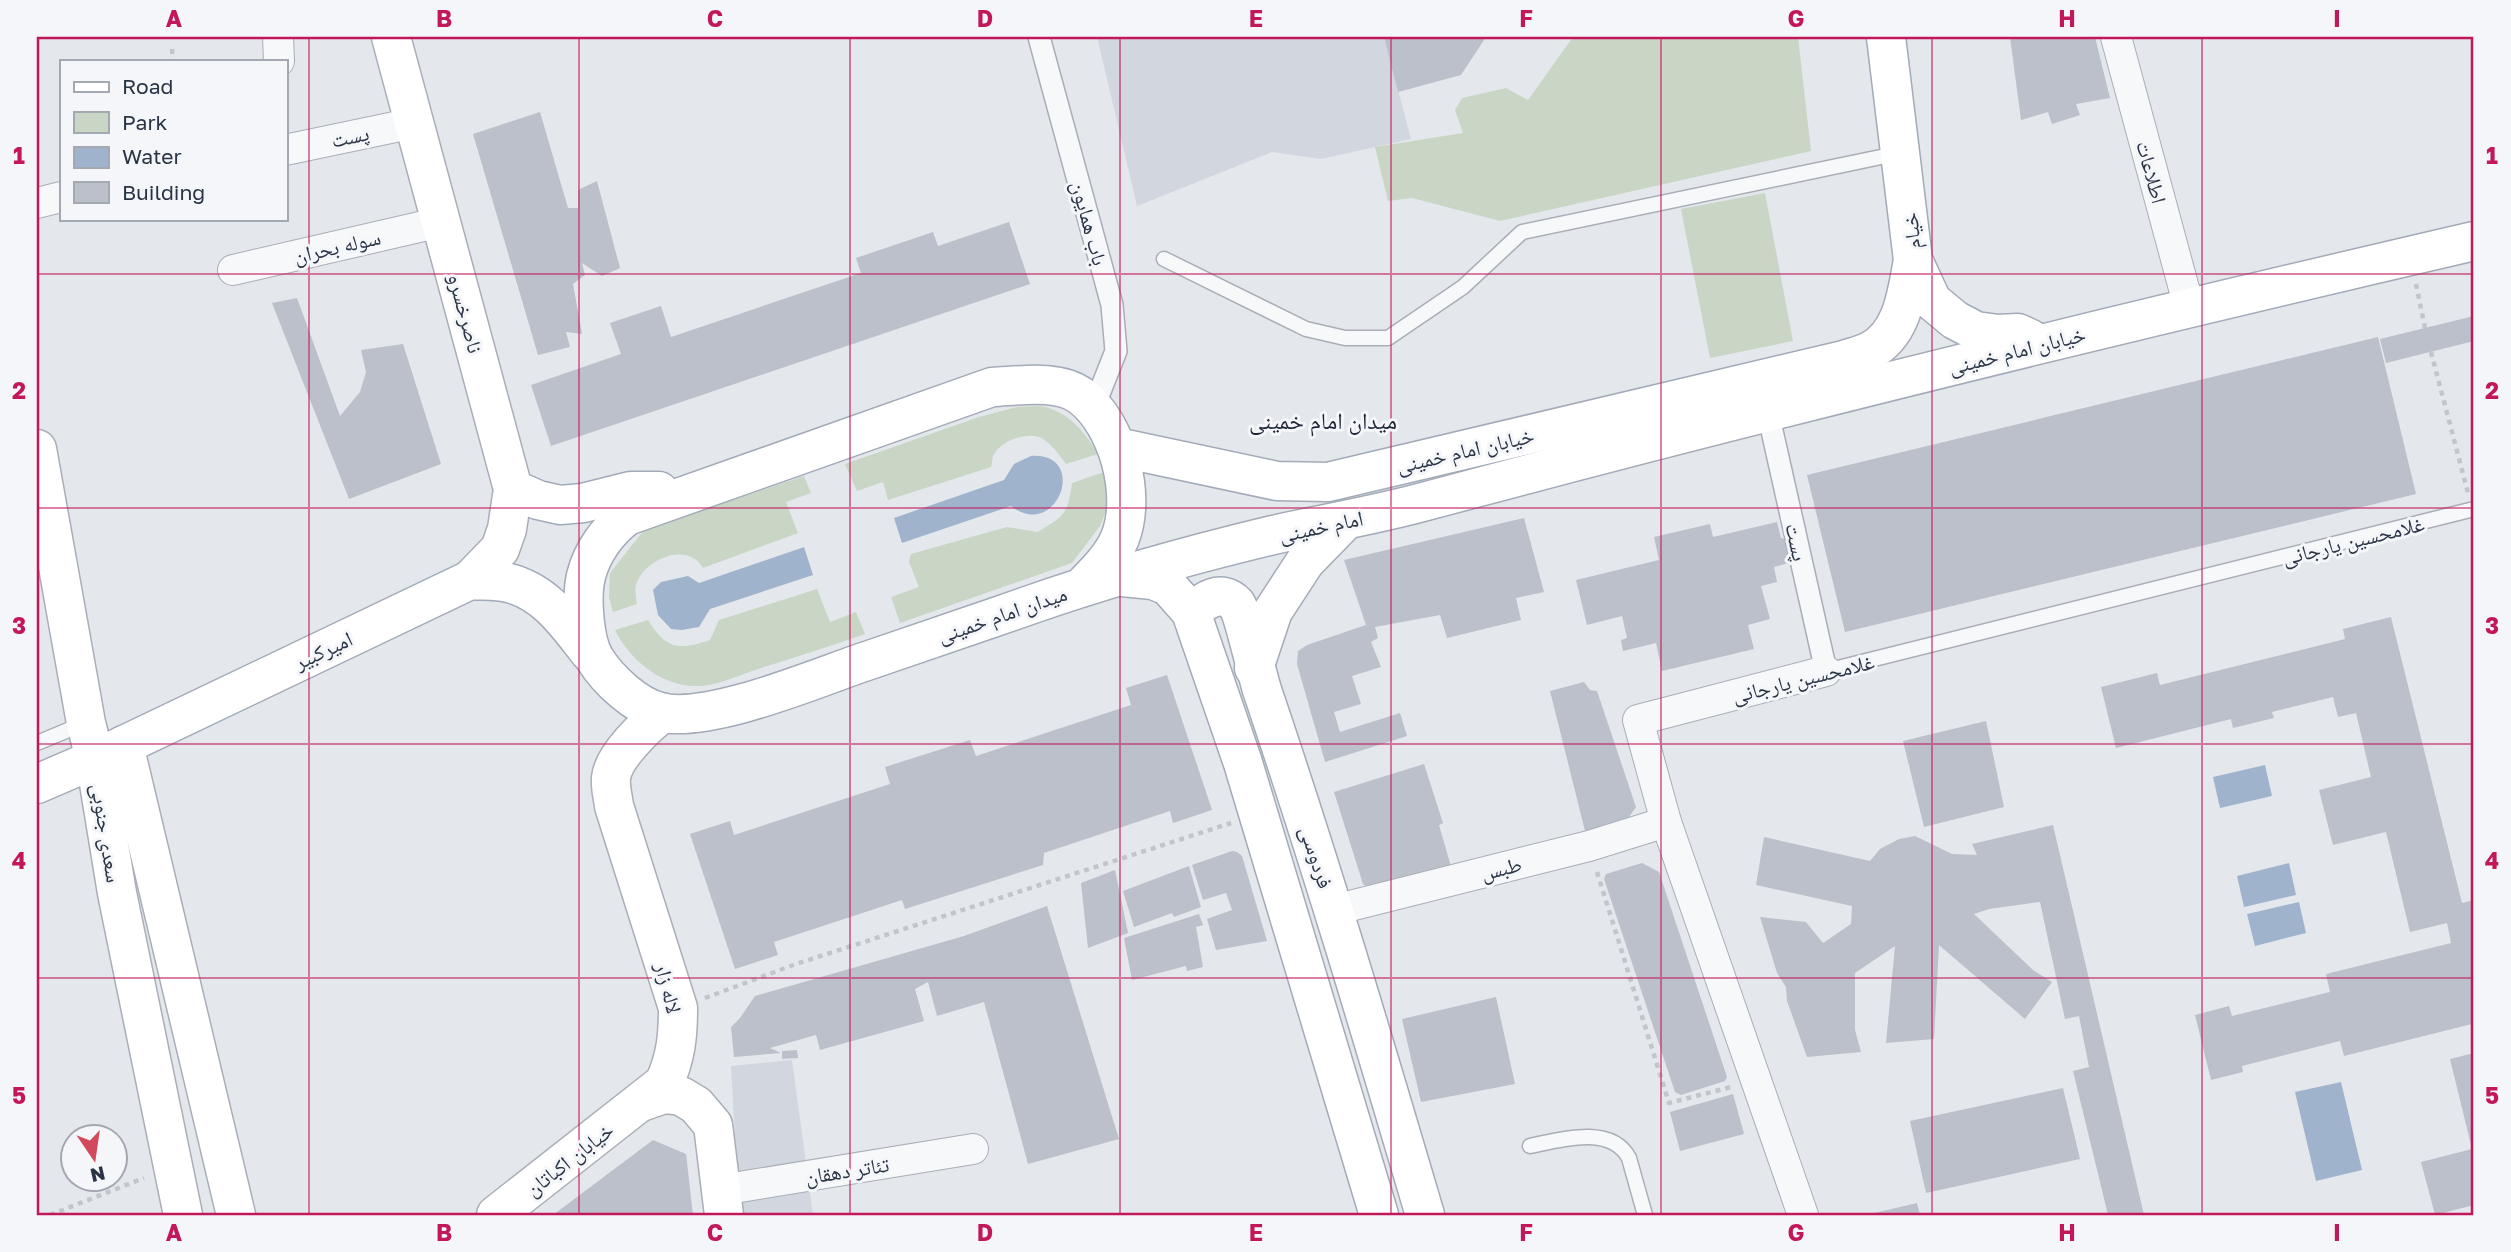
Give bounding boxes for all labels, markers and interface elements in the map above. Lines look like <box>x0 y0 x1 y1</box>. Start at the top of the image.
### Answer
text: A <box>166 4 183 32</box>
text: B <box>436 4 452 32</box>
text: C <box>707 4 723 32</box>
text: D <box>977 4 993 32</box>
text: E <box>1249 4 1263 32</box>
text: F <box>1519 4 1533 32</box>
text: G <box>1788 4 1804 32</box>
text: H <box>2058 4 2076 32</box>
text: I <box>2333 4 2341 32</box>
legend <box>60 60 287 220</box>
text: Road <box>122 73 173 99</box>
text: Park <box>122 109 168 135</box>
street label: پست <box>329 119 371 153</box>
street label: اطلاعات <box>2131 138 2173 206</box>
text: 1 <box>13 141 25 169</box>
text: 1 <box>2486 141 2498 169</box>
text: Water <box>122 143 182 169</box>
street label: باب همایون <box>1066 178 1114 268</box>
text: Building <box>122 179 205 205</box>
street label: خیام <box>1896 211 1928 251</box>
street label: سوله بحران <box>291 223 383 269</box>
street label: ناصرخسرو <box>443 270 489 356</box>
street label: خیابان امام خمینی <box>1946 320 2089 382</box>
text: 2 <box>12 376 26 404</box>
text: 2 <box>2485 376 2499 404</box>
district label: میدان امام خمینی <box>1249 406 1397 437</box>
street label: خیابان امام خمینی <box>1394 422 1537 480</box>
street label: امام خمینی <box>1276 504 1366 550</box>
street label: غلامحسین یارجانی <box>2279 510 2427 571</box>
street label: پست <box>1780 521 1814 563</box>
street label: میدان امام خمینی <box>934 580 1071 650</box>
text: 3 <box>12 611 26 639</box>
text: 3 <box>2485 611 2499 639</box>
street label: امیرکبیر <box>289 625 356 675</box>
street label: غلامحسین یارجانی <box>1729 648 1877 709</box>
street label: سعدی جنوبی <box>85 781 128 885</box>
street label: فردوسی <box>1294 823 1339 892</box>
text: 4 <box>12 846 26 874</box>
text: 4 <box>2485 846 2499 874</box>
street label: طبس <box>1478 850 1524 887</box>
street label: لاله زار <box>650 959 688 1016</box>
text: 5 <box>12 1081 26 1109</box>
text: 5 <box>2485 1081 2499 1109</box>
street label: خیابان اکباتان <box>520 1116 618 1202</box>
north arrow <box>60 1122 130 1192</box>
street label: تئاتر دهقان <box>803 1151 891 1189</box>
text: N <box>88 1162 108 1188</box>
text: A <box>166 1218 183 1246</box>
text: B <box>436 1218 452 1246</box>
text: C <box>707 1218 723 1246</box>
text: D <box>977 1218 993 1246</box>
text: E <box>1249 1218 1263 1246</box>
text: F <box>1519 1218 1533 1246</box>
text: G <box>1788 1218 1804 1246</box>
text: H <box>2058 1218 2076 1246</box>
text: I <box>2333 1218 2341 1246</box>

